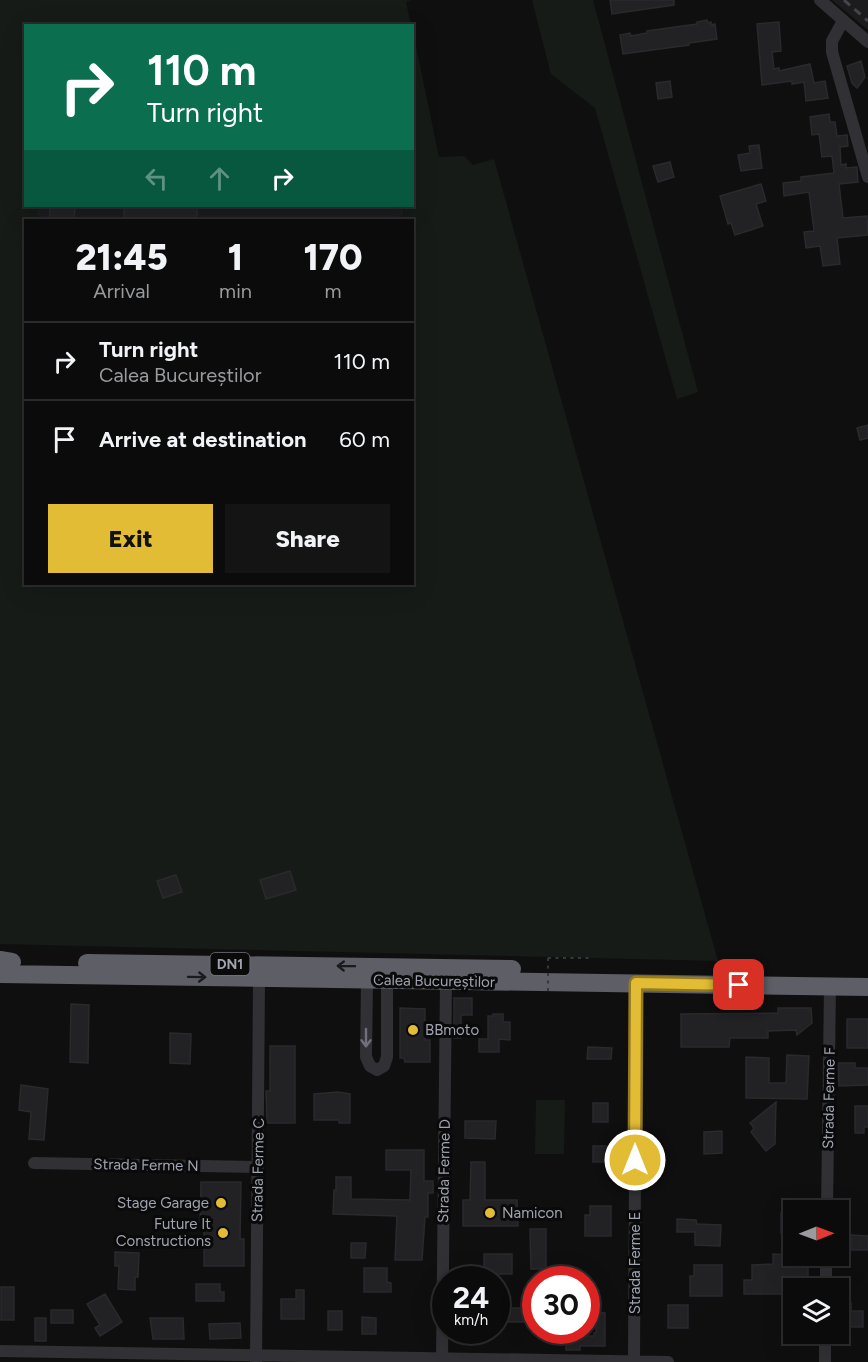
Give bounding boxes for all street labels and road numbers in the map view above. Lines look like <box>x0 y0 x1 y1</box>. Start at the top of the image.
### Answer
road number: DN1 <box>210 953 250 975</box>
street label: Calea Bucureștilor <box>373 971 495 991</box>
street label: Strada Ferme F <box>819 1047 839 1149</box>
street label: Strada Ferme C <box>248 1117 268 1222</box>
street label: Strada Ferme D <box>434 1119 454 1223</box>
street label: Strada Ferme N <box>93 1155 199 1175</box>
street label: Strada Ferme E <box>626 1212 644 1314</box>

